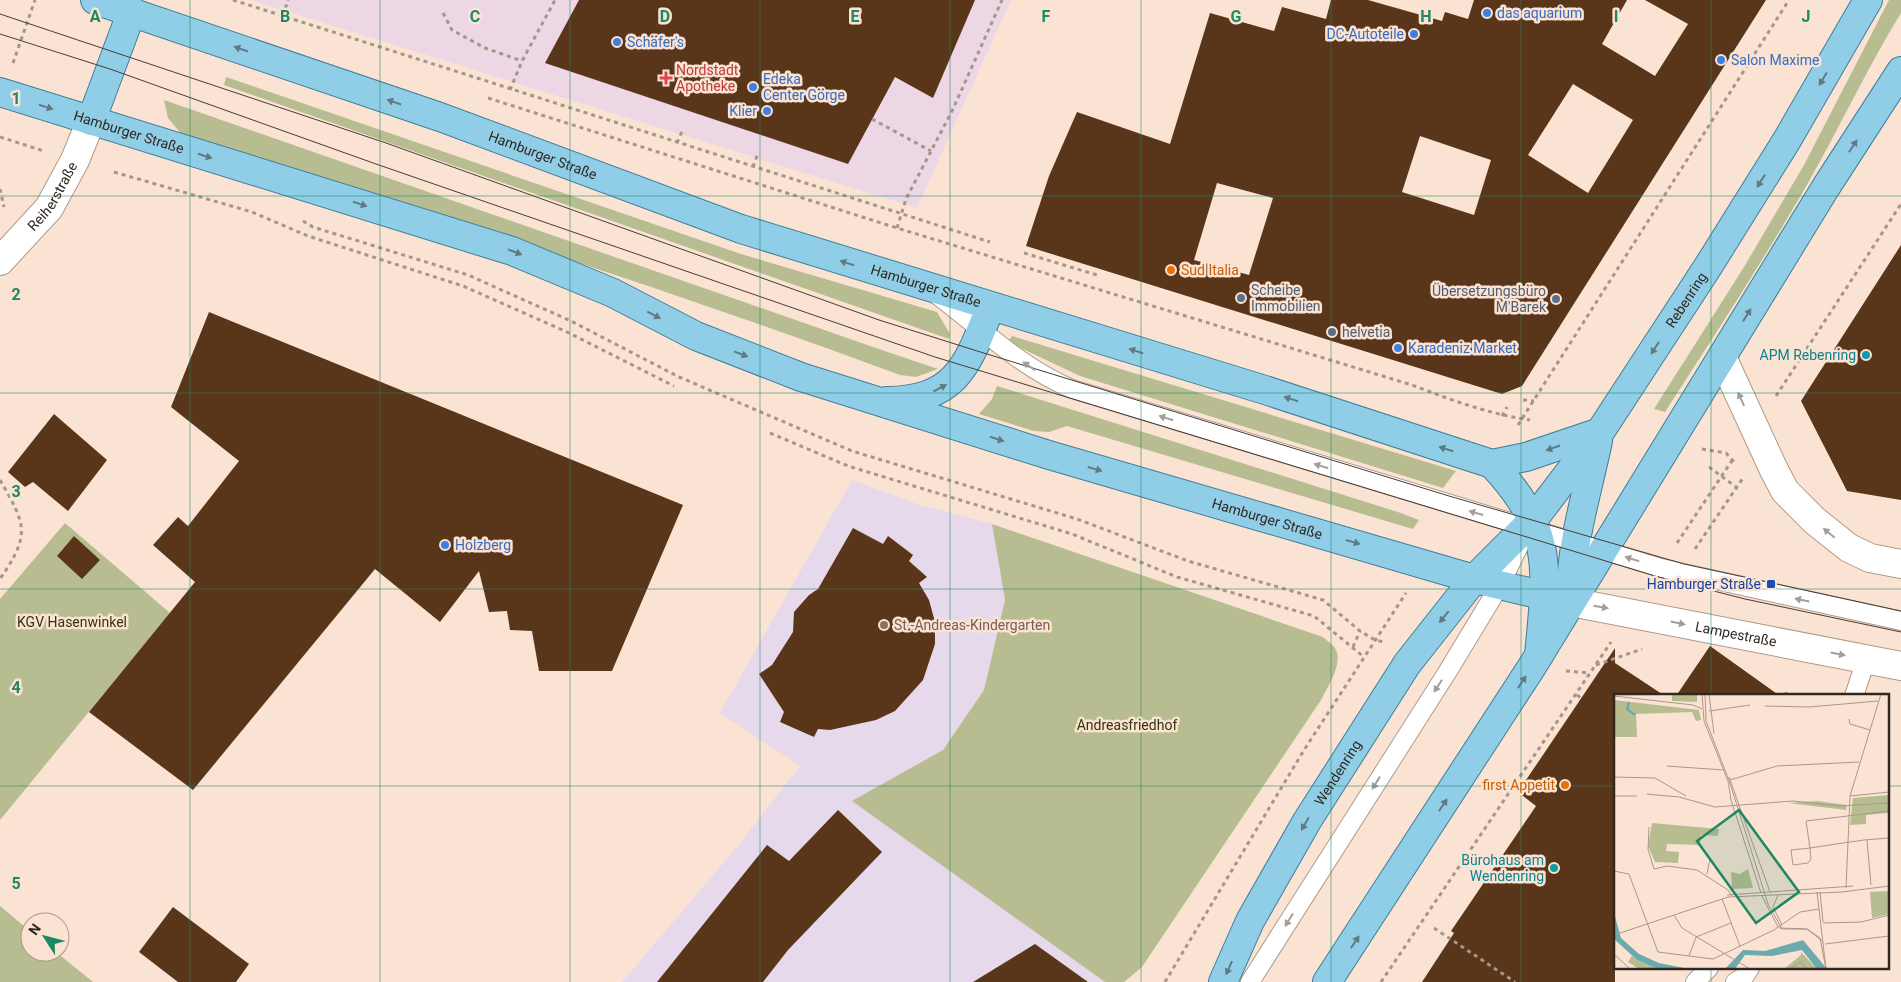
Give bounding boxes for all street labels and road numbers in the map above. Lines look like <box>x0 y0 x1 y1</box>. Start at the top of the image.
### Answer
street label: Hamburger Straße <box>72 107 186 157</box>
street label: Hamburger Straße <box>486 128 599 183</box>
street label: Reiherstraße <box>24 159 80 234</box>
street label: Hamburger Straße <box>869 261 983 310</box>
street label: Rebenring <box>1662 269 1710 331</box>
street label: Hamburger Straße <box>1210 495 1324 542</box>
street label: Lampestraße <box>1694 618 1778 650</box>
street label: Wendenring <box>1311 737 1364 808</box>

